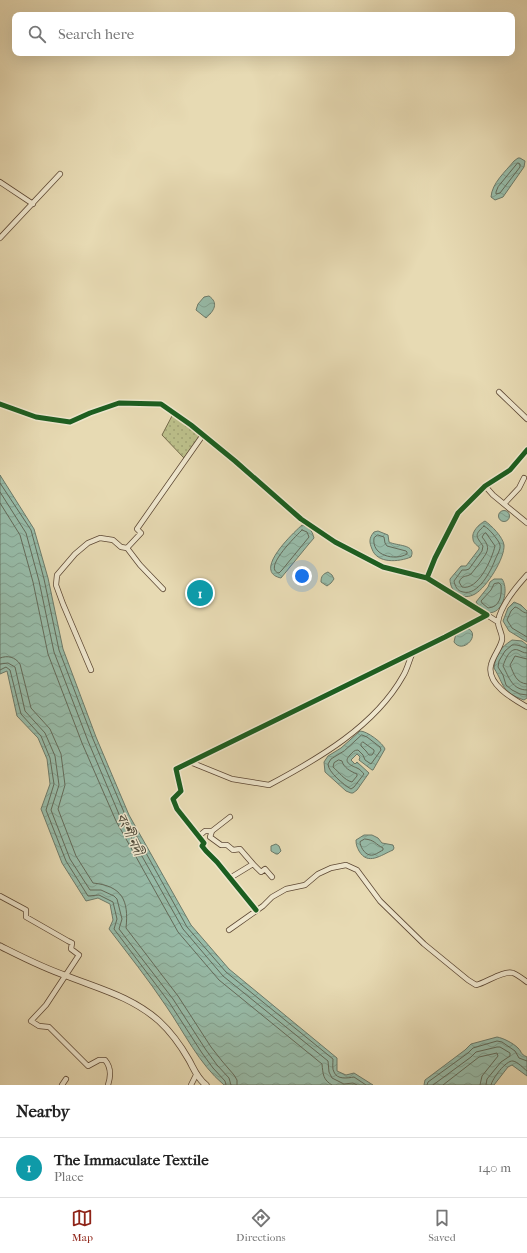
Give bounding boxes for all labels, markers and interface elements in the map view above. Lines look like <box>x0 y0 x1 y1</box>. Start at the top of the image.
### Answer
search box <box>12 12 515 56</box>
icon: search <box>26 23 48 45</box>
text: Search here <box>58 25 134 43</box>
your location <box>292 566 312 586</box>
pin: 1 <box>187 578 213 608</box>
water label: বংশী নদী <box>113 811 148 860</box>
text: Nearby <box>16 1101 70 1121</box>
text: The Immaculate Textile <box>54 1151 209 1169</box>
text: 1 <box>27 1160 31 1175</box>
text: 140 m <box>478 1160 511 1175</box>
text: Place <box>54 1169 84 1184</box>
tab: Map <box>71 1207 93 1244</box>
tab: Directions <box>236 1207 286 1244</box>
tab: Saved <box>428 1207 456 1244</box>

